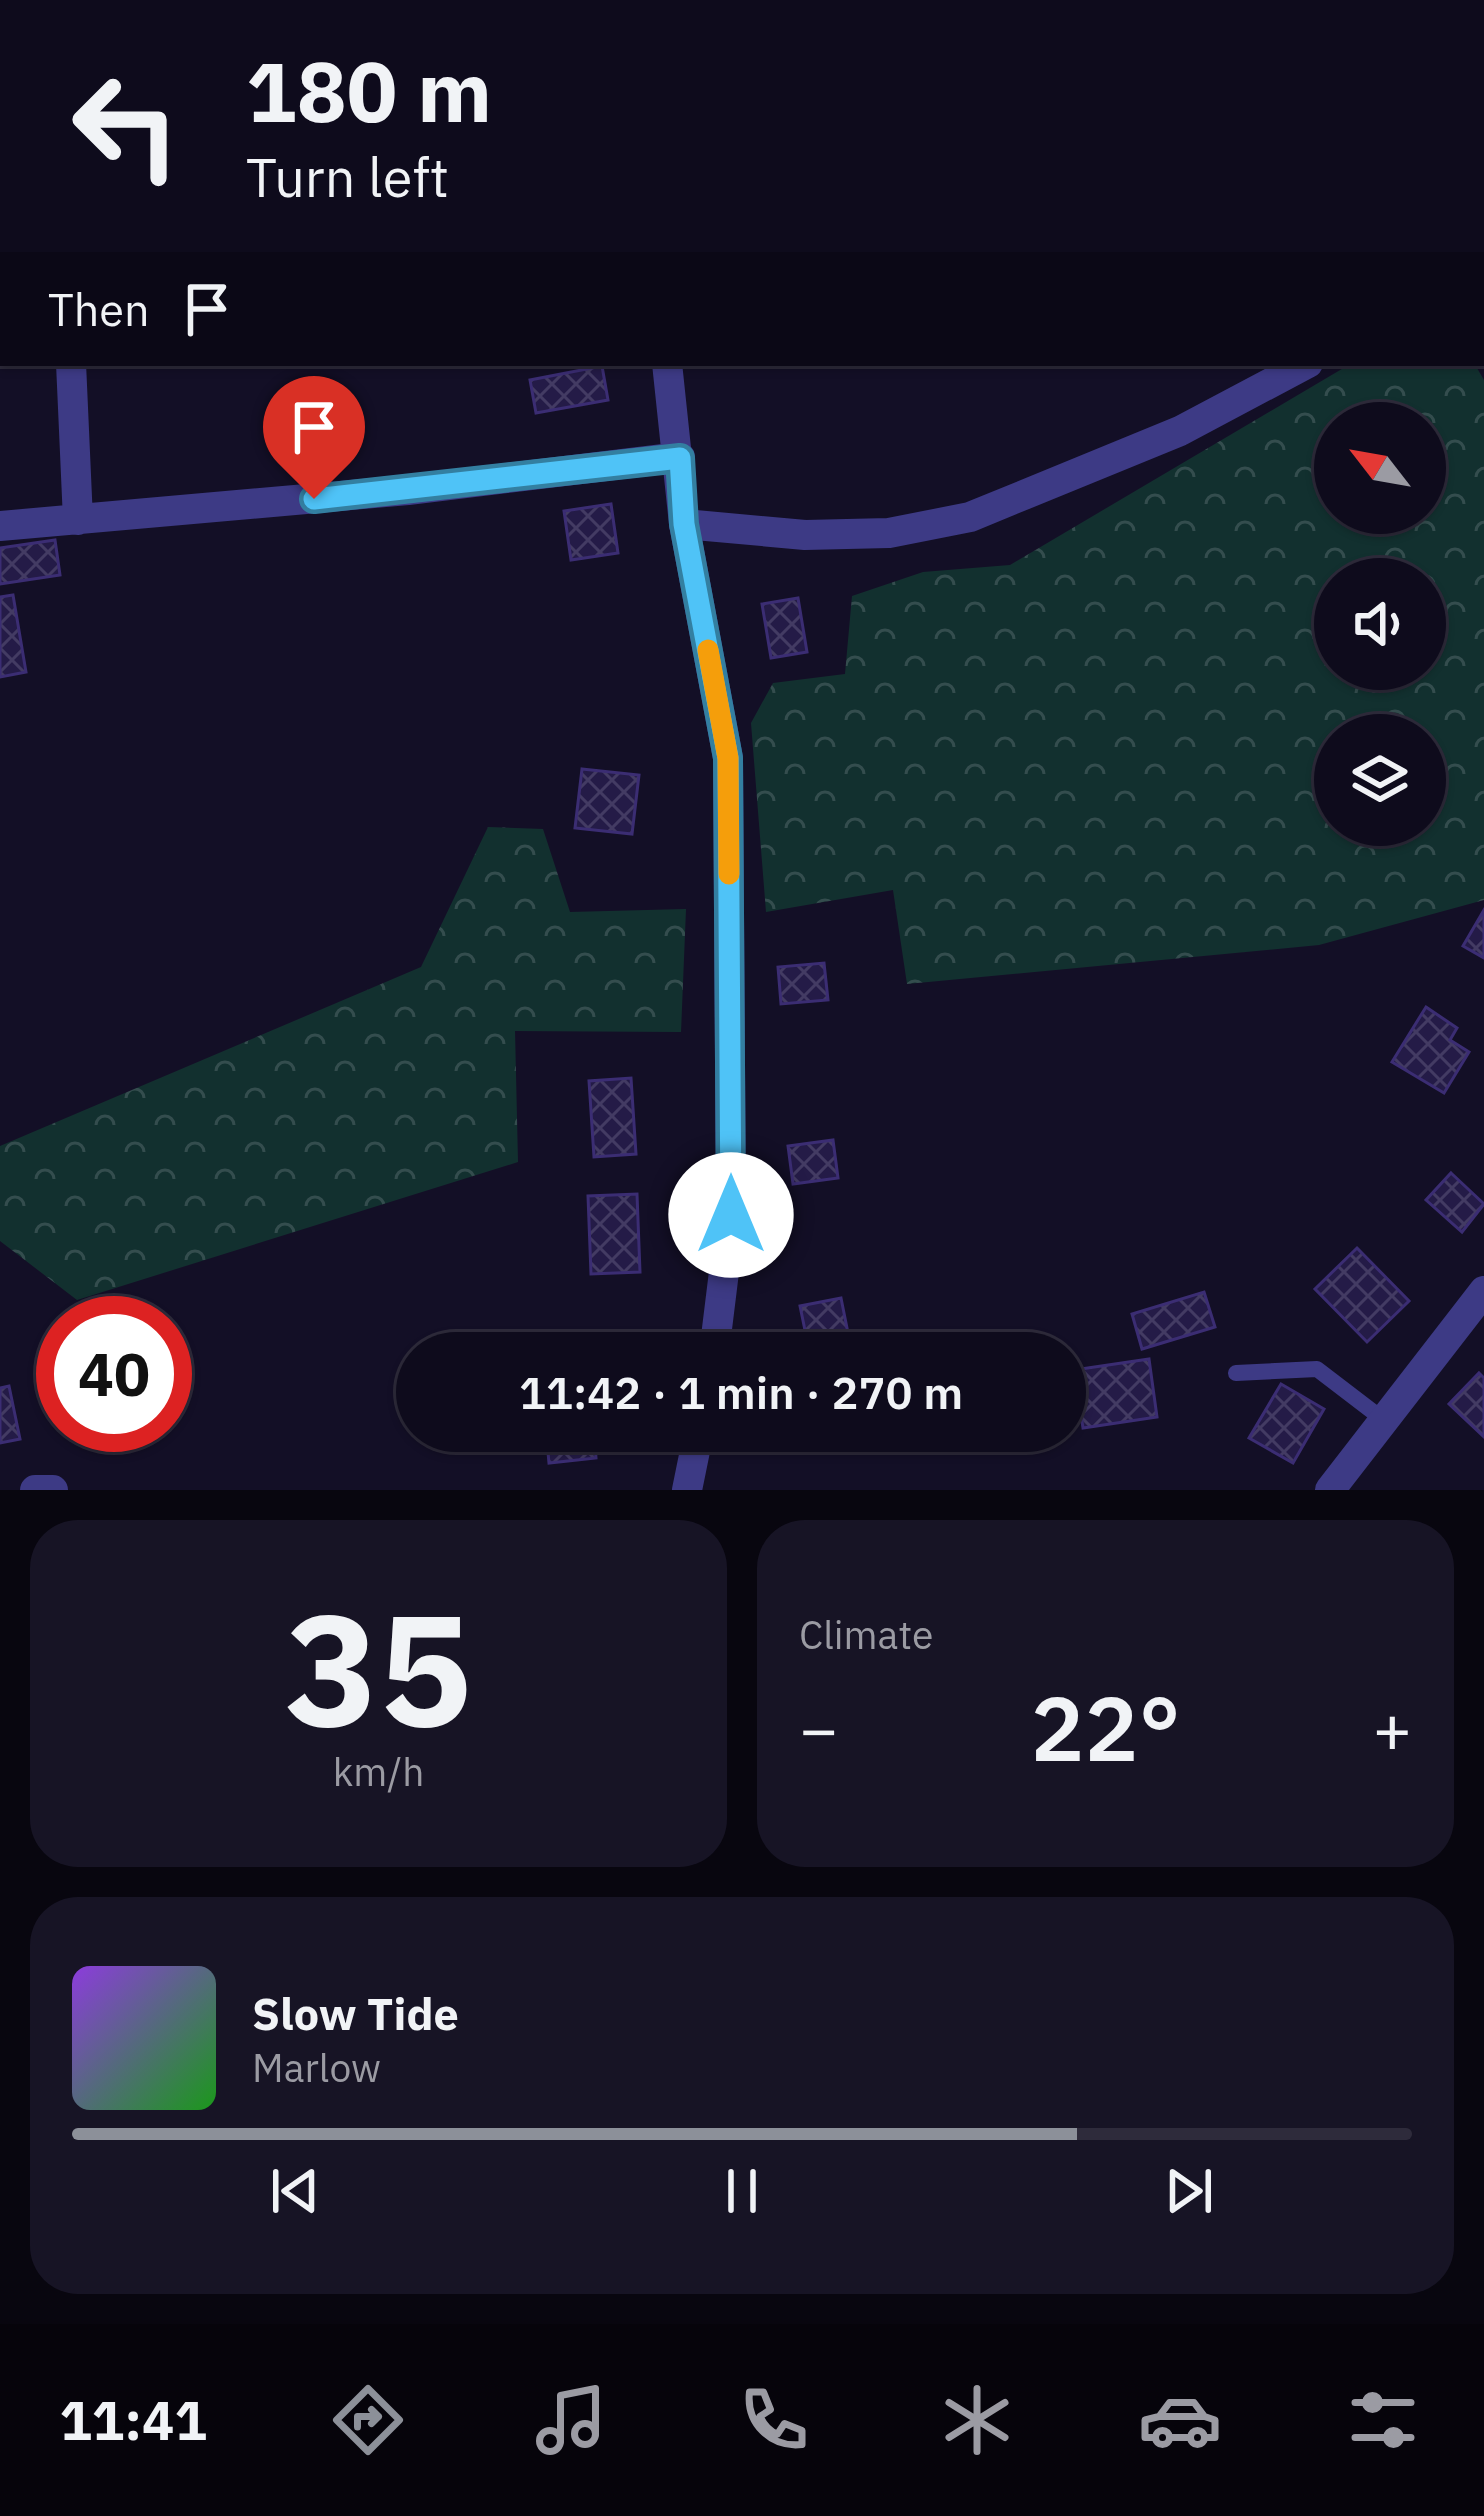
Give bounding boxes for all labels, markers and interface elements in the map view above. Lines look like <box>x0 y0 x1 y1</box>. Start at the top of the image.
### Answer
text: 180 m <box>246 36 492 145</box>
icon: left <box>48 48 204 204</box>
text: Turn left <box>246 142 449 212</box>
icon: arrive <box>174 276 240 342</box>
text: Then <box>48 280 150 338</box>
pin <box>263 376 365 499</box>
icon: arrive <box>281 394 347 460</box>
north arrow <box>1314 402 1446 534</box>
map controls <box>1314 402 1446 846</box>
button: sound <box>1314 558 1446 690</box>
button: layers <box>1314 714 1446 846</box>
position arrow <box>668 1152 794 1278</box>
speed limit sign: 40 <box>36 1296 192 1452</box>
text: 11:42 · 1 min · 270 m <box>519 1363 963 1421</box>
text: 35 <box>285 1566 472 1769</box>
text: Climate <box>799 1609 933 1660</box>
text: 22° <box>1030 1669 1181 1786</box>
text: − <box>799 1685 839 1771</box>
text: + <box>1372 1685 1412 1771</box>
text: km/h <box>333 1746 424 1797</box>
text: Slow Tide <box>252 1984 459 2042</box>
text: Marlow <box>252 2042 381 2093</box>
icon: previous <box>262 2158 328 2224</box>
icon: pause <box>709 2158 775 2224</box>
icon: next <box>1156 2158 1222 2224</box>
icon: directions <box>326 2378 410 2462</box>
icon: music <box>529 2378 613 2462</box>
icon: phone <box>732 2378 816 2462</box>
icon: climate <box>935 2378 1019 2462</box>
icon: car <box>1138 2378 1222 2462</box>
icon: filters <box>1341 2378 1425 2462</box>
text: 11:41 <box>59 2385 207 2455</box>

